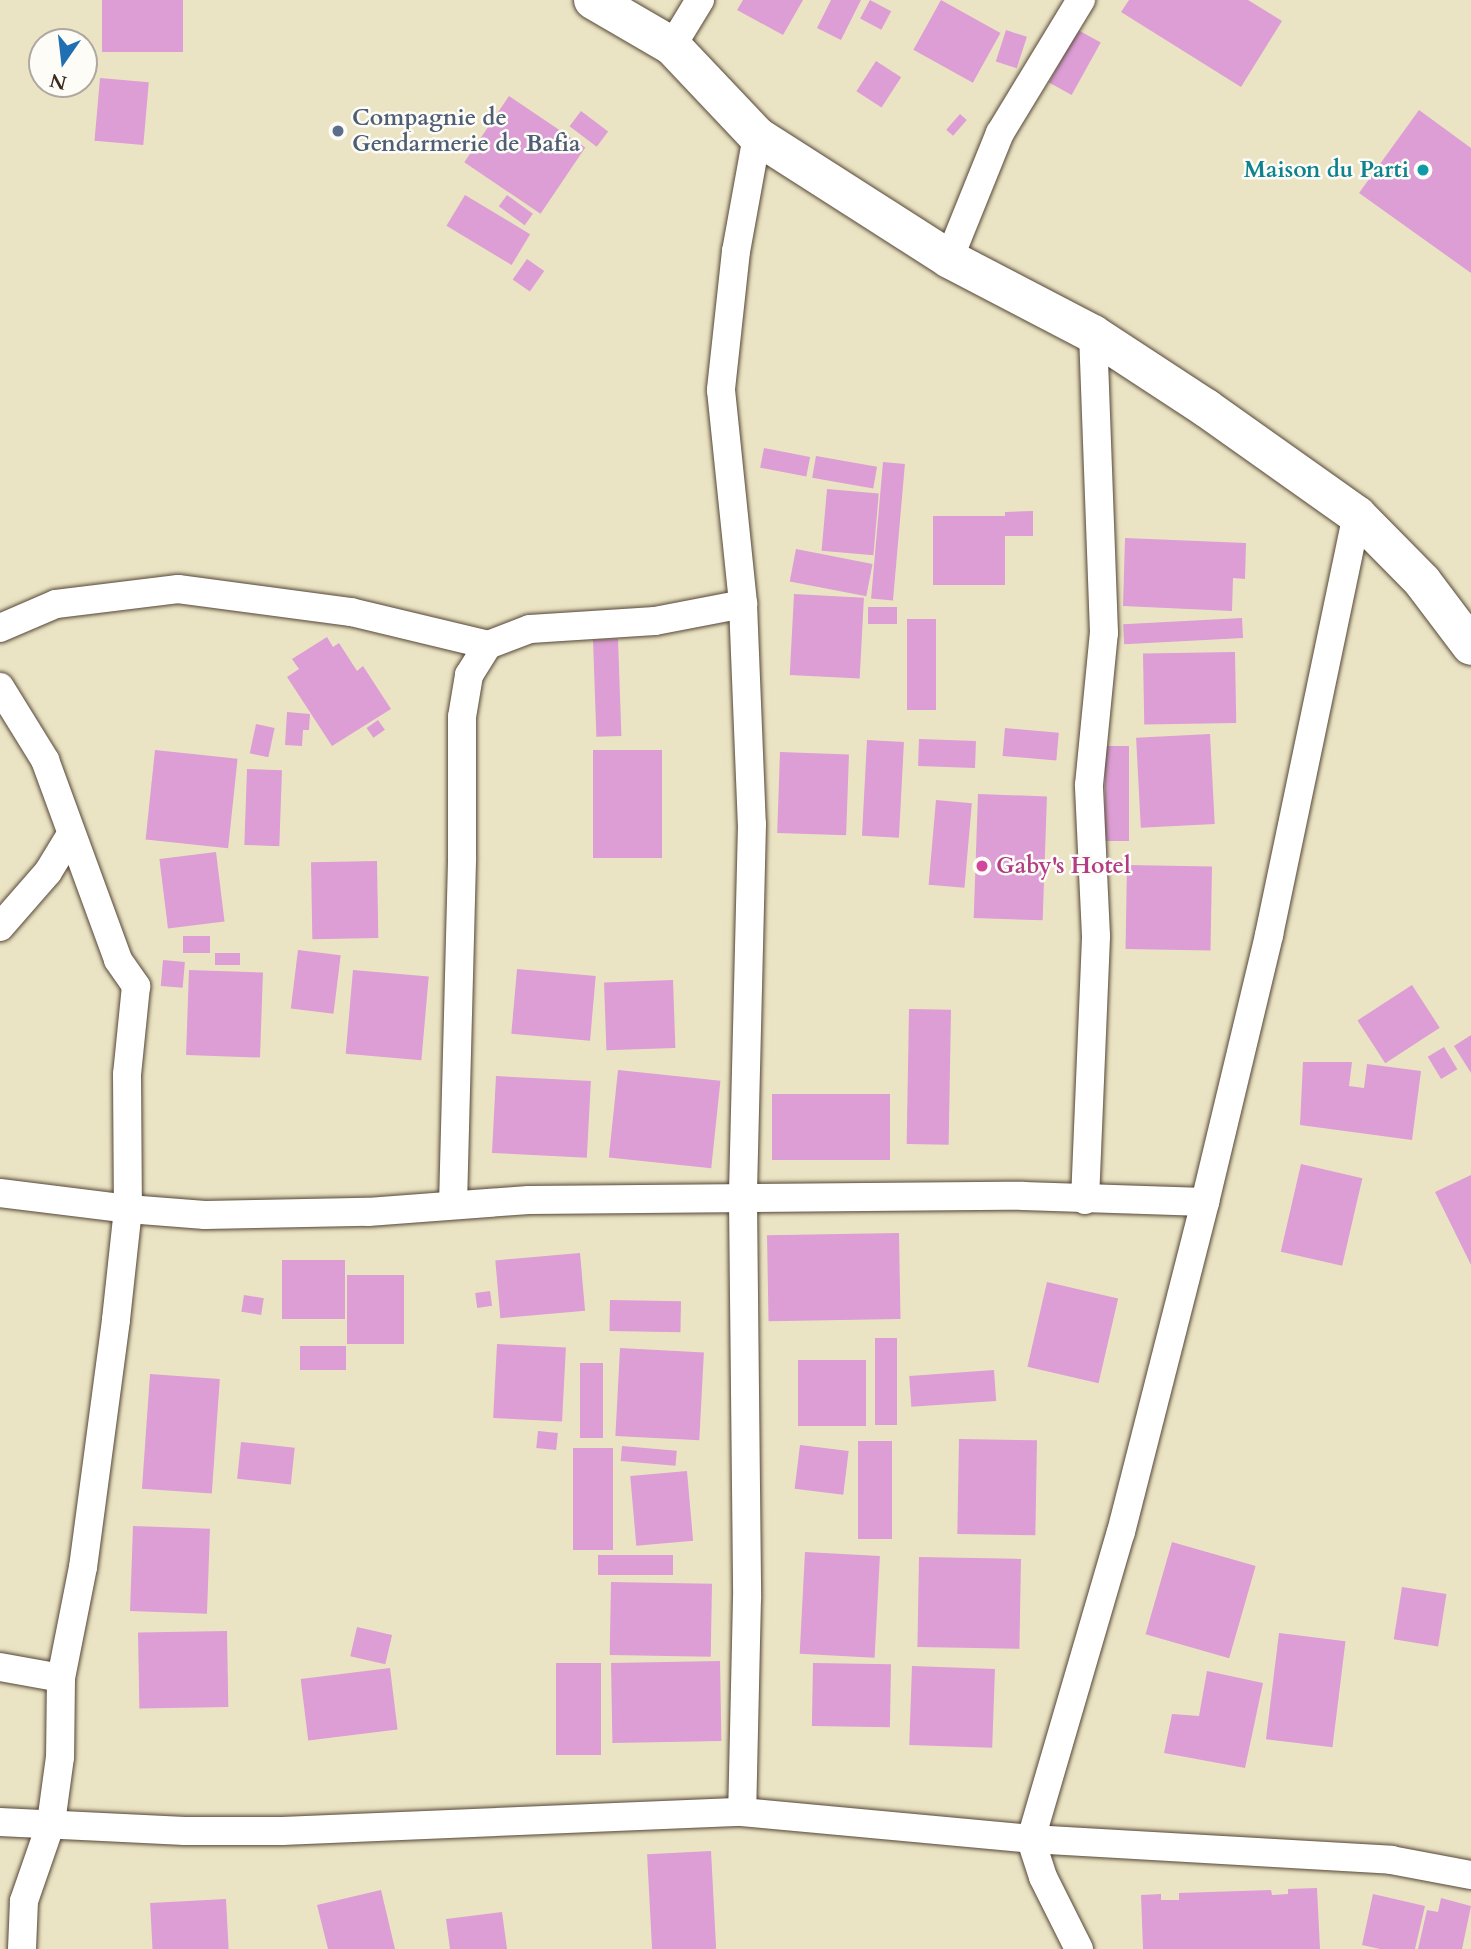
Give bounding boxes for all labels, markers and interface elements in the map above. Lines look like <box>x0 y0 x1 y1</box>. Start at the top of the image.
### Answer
north arrow <box>28 28 98 98</box>
text: N <box>47 67 70 96</box>
place label: Compagnie de Gendarmerie de Bafia <box>352 104 580 158</box>
marker: Compagnie de Gendarmerie de Bafia <box>330 123 346 139</box>
place label: Maison du Parti <box>1244 156 1409 184</box>
marker: Maison du Parti <box>1415 162 1431 178</box>
place label: Gaby's Hotel <box>996 852 1131 880</box>
marker: Gaby's Hotel <box>974 858 990 874</box>

